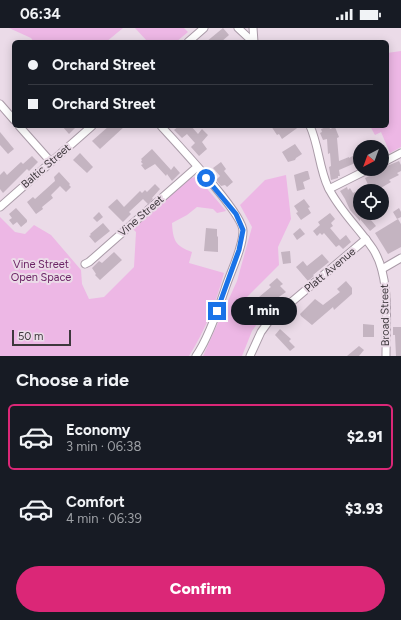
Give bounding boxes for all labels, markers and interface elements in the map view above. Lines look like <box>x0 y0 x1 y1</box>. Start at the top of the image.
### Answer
text: 06:34 <box>20 5 61 23</box>
text: Orchard Street <box>52 56 156 74</box>
text: Orchard Street <box>52 95 156 113</box>
north arrow <box>353 140 389 176</box>
map controls <box>353 140 389 220</box>
street label: Baltic Street <box>19 141 73 191</box>
route start <box>197 169 215 187</box>
button: locate <box>353 184 389 220</box>
street label: Vine Street <box>116 193 166 239</box>
street label: Platt Avenue <box>302 245 358 295</box>
park label: Vine Street Open Space <box>11 258 71 284</box>
street label: Broad Street <box>378 284 392 346</box>
callout: 1 min <box>231 297 297 325</box>
route end <box>208 302 226 320</box>
text: 1 min <box>248 303 280 318</box>
scale bar <box>12 328 71 347</box>
text: 50 m <box>18 330 43 343</box>
text: Choose a ride <box>16 369 129 391</box>
icon: car <box>18 419 54 455</box>
text: Economy <box>66 421 131 439</box>
text: $2.91 <box>347 428 383 446</box>
text: 3 min · 06:38 <box>66 439 141 454</box>
icon: car <box>18 491 54 527</box>
text: Comfort <box>66 493 125 511</box>
text: $3.93 <box>345 500 383 518</box>
text: 4 min · 06:39 <box>66 511 142 526</box>
button: Confirm <box>16 566 385 612</box>

